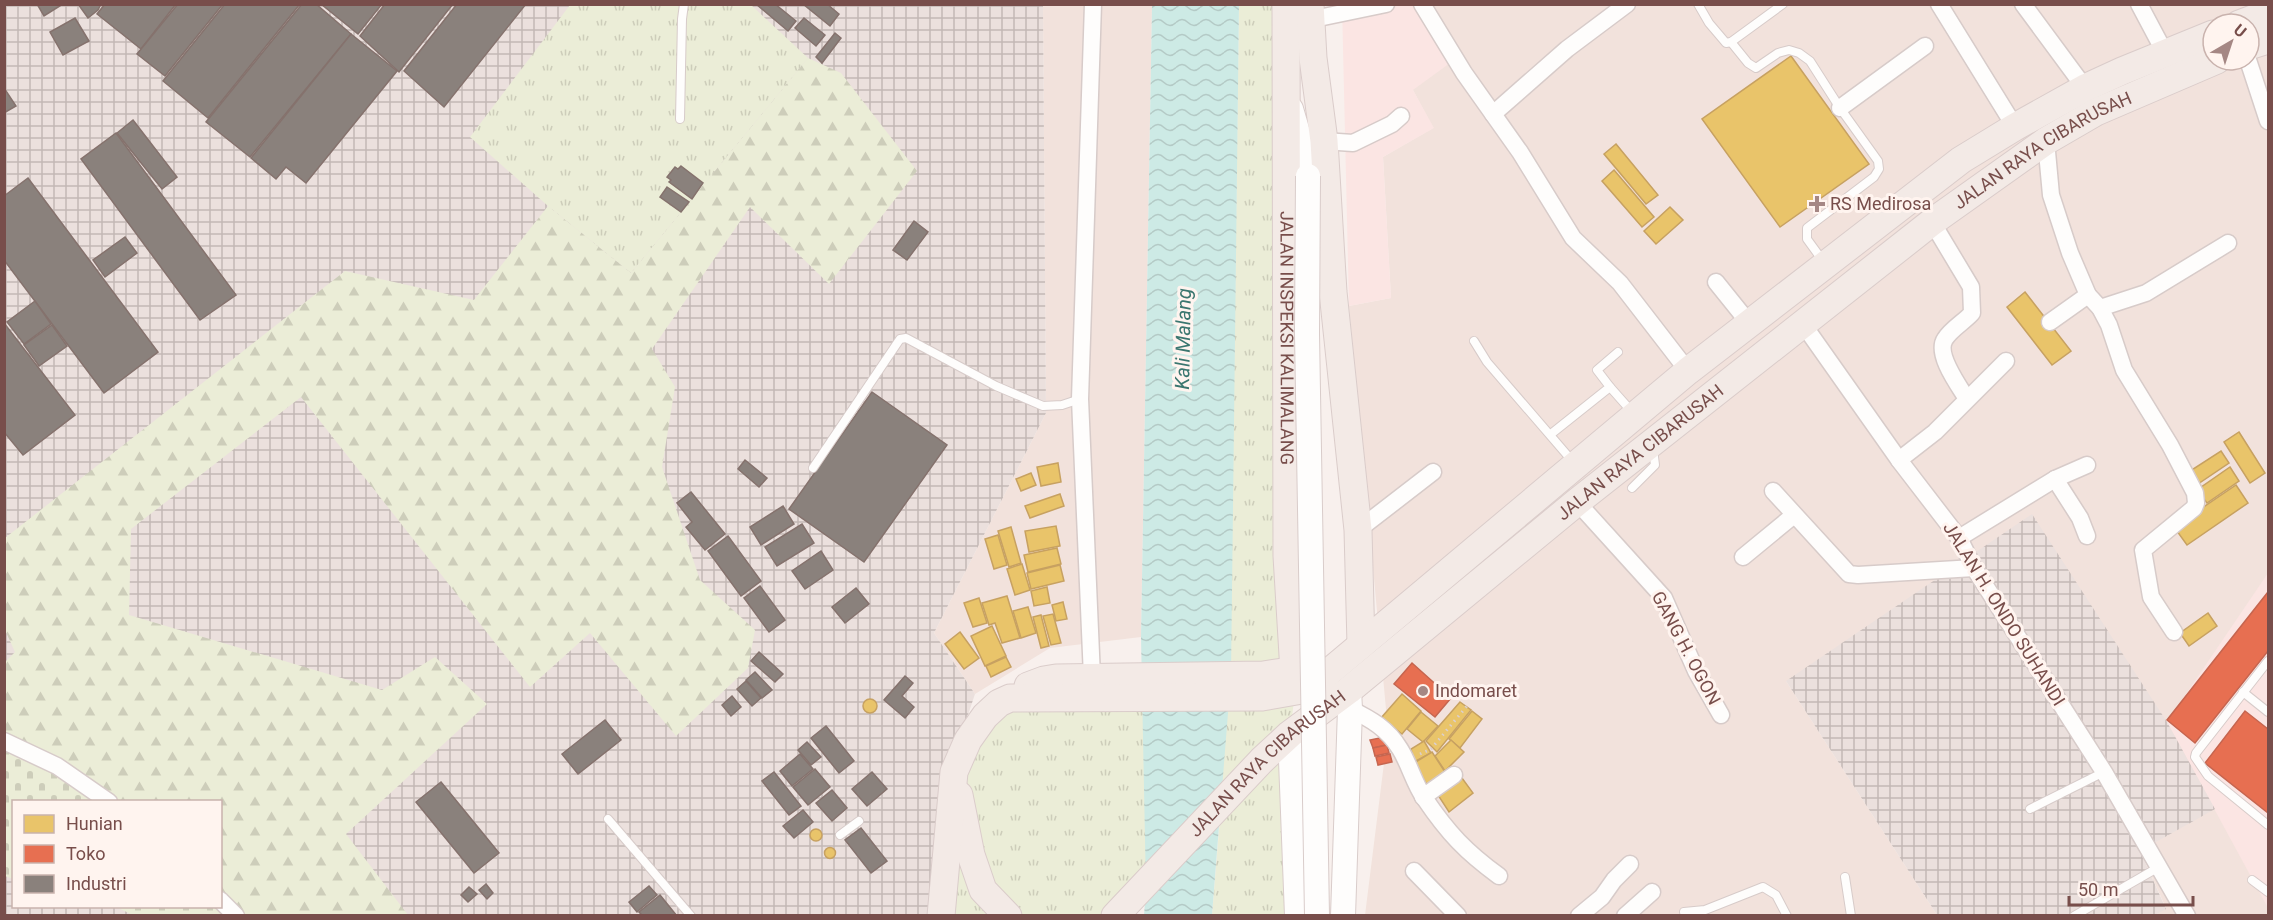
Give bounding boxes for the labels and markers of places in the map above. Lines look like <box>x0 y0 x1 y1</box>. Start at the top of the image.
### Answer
place label: RS Medirosa <box>1830 193 1931 214</box>
marker: RS Medirosa <box>1808 195 1826 213</box>
place label: Indomaret <box>1435 680 1517 701</box>
marker: Indomaret <box>1416 684 1430 698</box>

